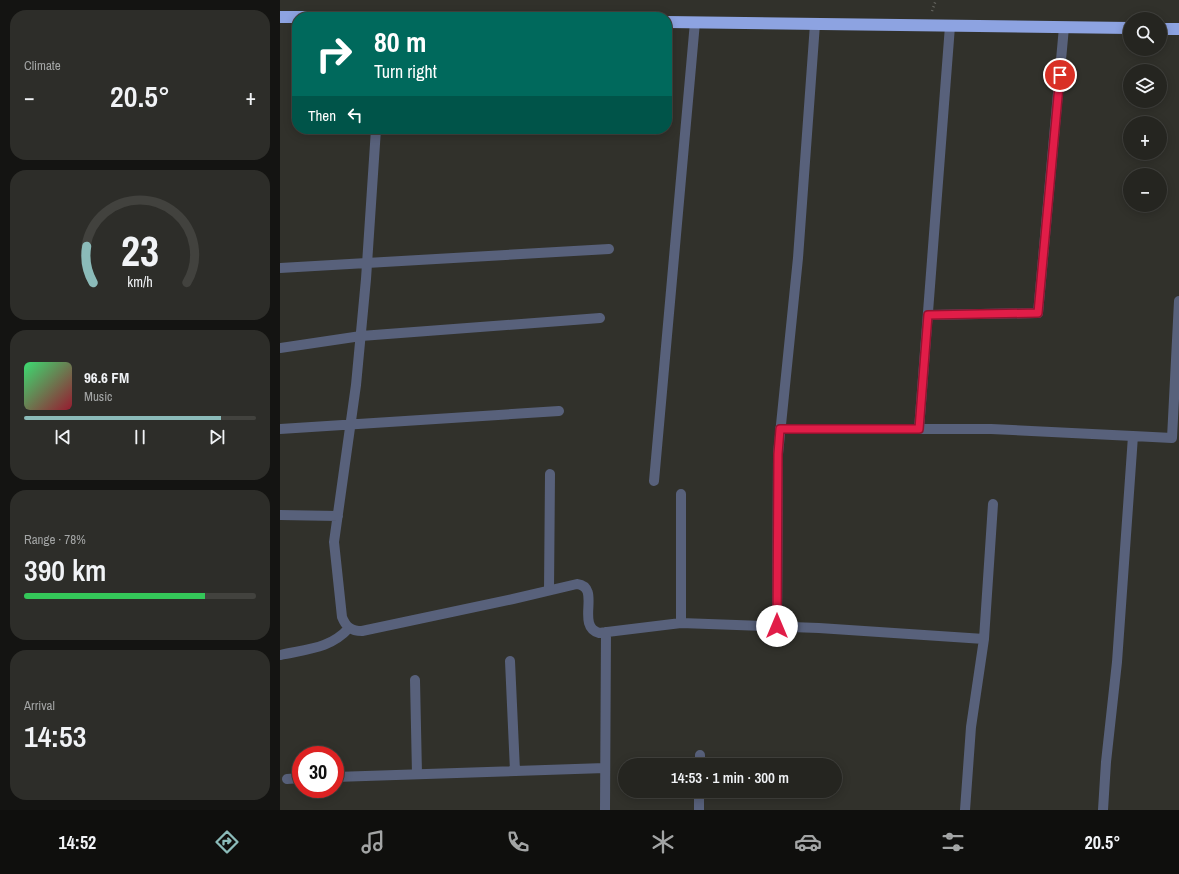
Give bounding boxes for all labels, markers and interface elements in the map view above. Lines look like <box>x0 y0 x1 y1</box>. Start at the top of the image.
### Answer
map controls <box>1123 12 1167 212</box>
button: search <box>1123 12 1167 56</box>
text: 80 m <box>374 23 426 61</box>
icon: right <box>308 28 360 80</box>
text: Climate <box>24 57 61 74</box>
pin <box>1043 58 1077 92</box>
text: Turn right <box>374 59 437 84</box>
icon: arrive <box>1049 64 1071 86</box>
button: layers <box>1123 64 1167 108</box>
text: 20.5° <box>110 76 170 116</box>
text: − <box>24 82 35 112</box>
text: + <box>245 82 256 112</box>
icon: left <box>344 104 366 126</box>
text: Then <box>308 105 336 126</box>
button: + <box>1123 116 1167 160</box>
button: − <box>1123 168 1167 212</box>
text: 23 <box>121 223 159 279</box>
text: km/h <box>127 272 153 291</box>
text: 96.6 FM <box>84 367 129 388</box>
text: Music <box>84 388 112 405</box>
icon: previous <box>52 426 74 448</box>
icon: pause <box>129 426 151 448</box>
icon: next <box>206 426 228 448</box>
text: Range · 78% <box>24 531 86 548</box>
text: 390 km <box>24 550 106 590</box>
position arrow <box>756 605 798 647</box>
text: Arrival <box>24 697 55 714</box>
text: 14:53 <box>24 716 86 756</box>
speed limit sign: 30 <box>292 746 344 798</box>
text: 14:53 · 1 min · 300 m <box>671 767 789 788</box>
icon: directions <box>213 828 241 856</box>
icon: music <box>359 828 387 856</box>
icon: phone <box>504 828 532 856</box>
icon: climate <box>649 828 677 856</box>
icon: car <box>794 828 822 856</box>
icon: filters <box>939 828 967 856</box>
text: 14:52 <box>59 830 96 855</box>
text: 20.5° <box>1084 830 1120 855</box>

